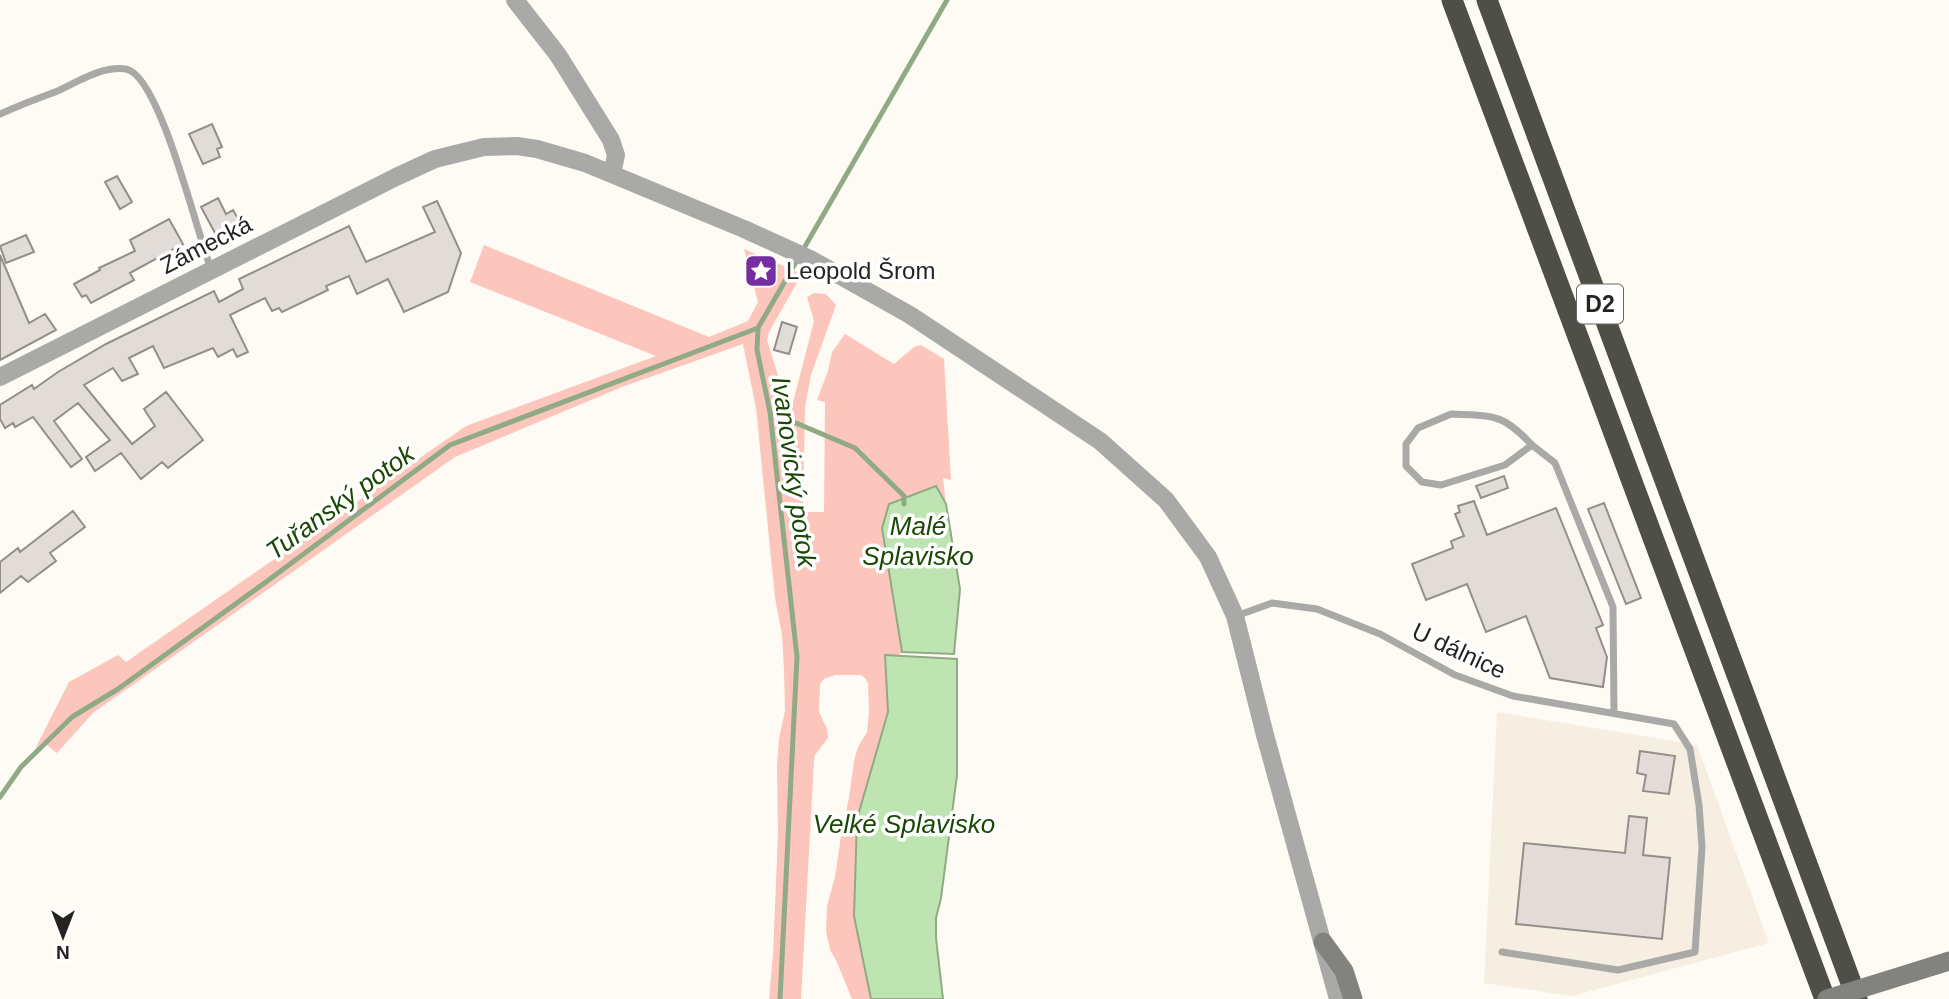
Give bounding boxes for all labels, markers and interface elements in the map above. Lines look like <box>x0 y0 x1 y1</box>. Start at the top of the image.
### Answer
street label: Zámecká <box>156 210 256 279</box>
place icon: Leopold Šrom <box>742 252 780 290</box>
place label: Leopold Šrom <box>786 257 935 284</box>
road number: D2 <box>1577 284 1623 324</box>
water label: Ivanovický potok <box>766 375 823 571</box>
water label: Tuřanský potok <box>260 437 422 566</box>
water label: Malé Splavisko <box>862 511 974 571</box>
street label: U dálnice <box>1408 617 1510 684</box>
water label: Velké Splavisko <box>813 809 995 839</box>
north arrow <box>28 901 98 971</box>
text: N <box>56 942 70 963</box>

